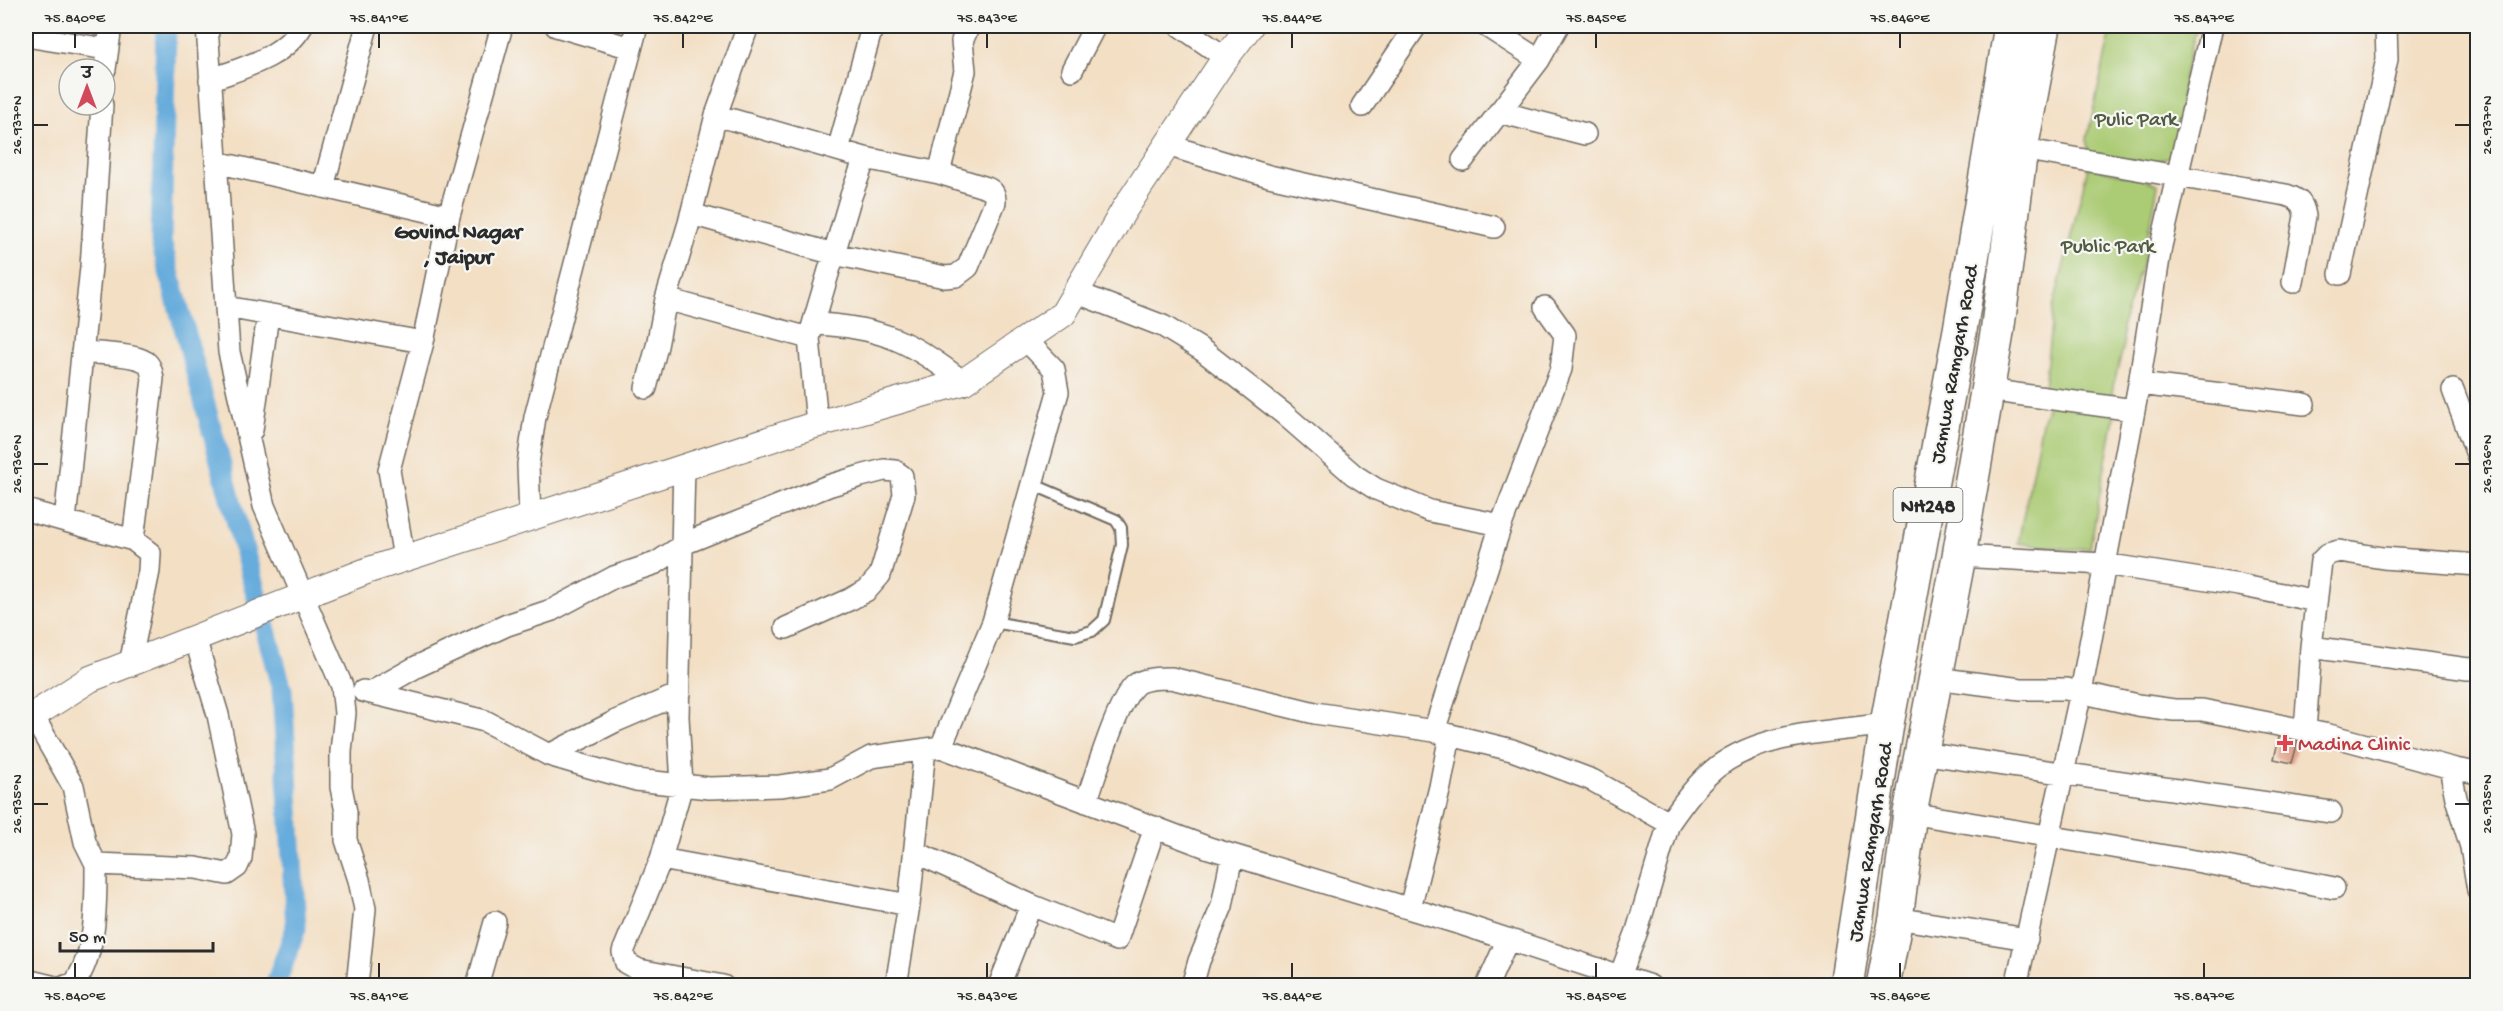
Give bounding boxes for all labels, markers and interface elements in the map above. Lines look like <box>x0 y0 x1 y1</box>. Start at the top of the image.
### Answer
text: 75.840°E <box>44 10 106 28</box>
text: 75.841°E <box>349 10 409 28</box>
text: 75.842°E <box>652 10 713 28</box>
text: 75.843°E <box>956 10 1017 28</box>
text: 75.844°E <box>1262 10 1322 28</box>
text: 75.845°E <box>1565 10 1627 28</box>
text: 75.846°E <box>1869 10 1930 28</box>
text: 75.847°E <box>2173 10 2234 28</box>
north arrow <box>57 57 117 117</box>
text: उ <box>80 66 94 85</box>
text: 26.937°N <box>9 95 27 155</box>
text: 26.937°N <box>2479 95 2497 155</box>
park label: Pulic Park <box>2094 109 2180 134</box>
district label: Govind Nagar , Jaipur <box>394 221 524 272</box>
park label: Public Park <box>2060 236 2158 261</box>
street label: Jamwa Ramgarh Road <box>1927 262 1987 466</box>
text: 26.936°N <box>9 434 27 494</box>
text: 26.936°N <box>2479 434 2497 494</box>
road number: NH248 <box>1894 488 1962 522</box>
marker: Madina Clinic <box>2276 734 2294 752</box>
place label: Madina Clinic <box>2298 734 2411 759</box>
street label: Jamwa Ramgarh Road <box>1844 739 1901 944</box>
text: 26.935°N <box>9 774 27 834</box>
text: 26.935°N <box>2479 774 2497 834</box>
scale bar <box>60 915 213 953</box>
text: 50 m <box>69 928 106 949</box>
text: 75.840°E <box>44 988 106 1006</box>
text: 75.841°E <box>349 988 409 1006</box>
text: 75.842°E <box>652 988 713 1006</box>
text: 75.843°E <box>956 988 1017 1006</box>
text: 75.844°E <box>1262 988 1322 1006</box>
text: 75.845°E <box>1565 988 1627 1006</box>
text: 75.846°E <box>1869 988 1930 1006</box>
text: 75.847°E <box>2173 988 2234 1006</box>

